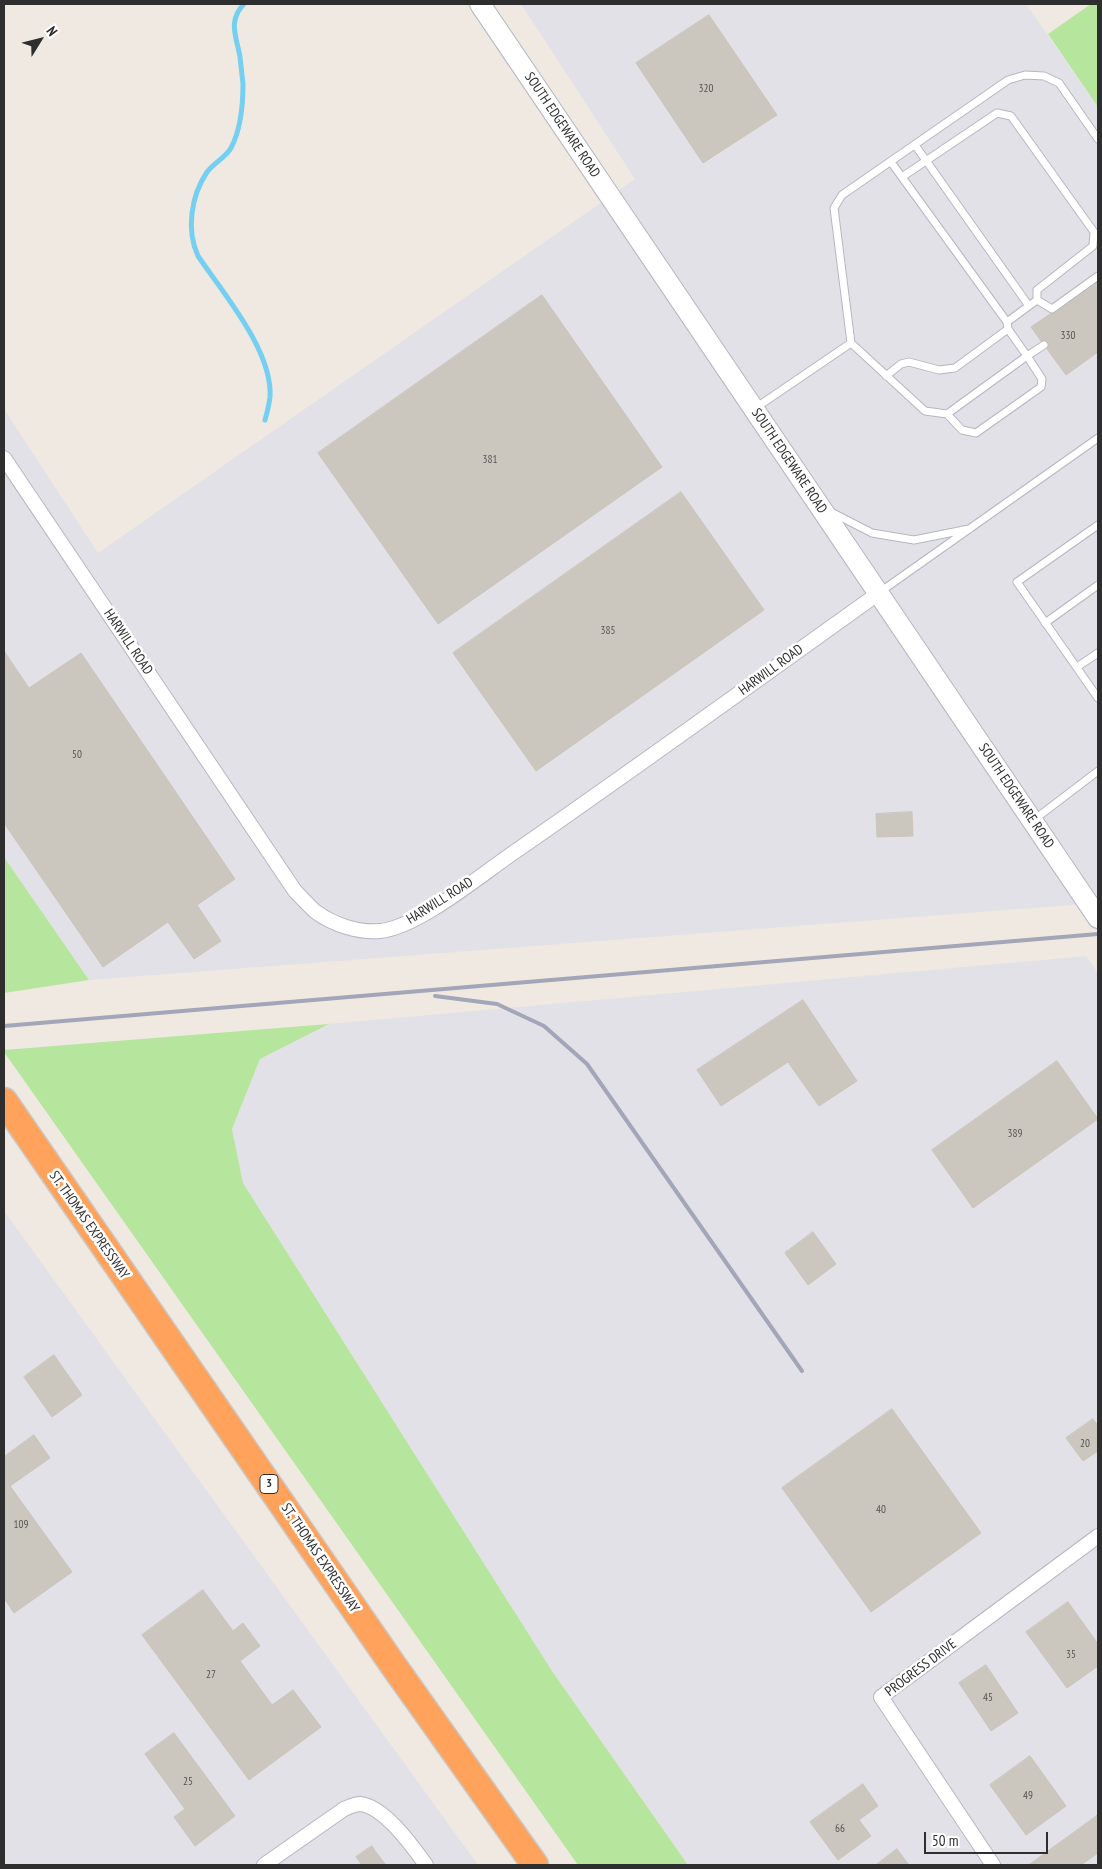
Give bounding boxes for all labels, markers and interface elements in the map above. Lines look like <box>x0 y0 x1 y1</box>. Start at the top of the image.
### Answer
north arrow <box>15 15 65 65</box>
text: N <box>43 23 62 40</box>
street label: SOUTH EDGEWARE ROAD <box>521 69 603 181</box>
house number: 320 <box>699 82 713 96</box>
house number: 330 <box>1061 329 1075 343</box>
street label: SOUTH EDGEWARE ROAD <box>748 405 830 517</box>
house number: 381 <box>483 453 497 467</box>
street label: HARWILL ROAD <box>100 606 156 678</box>
house number: 385 <box>601 624 615 638</box>
street label: HARWILL ROAD <box>736 641 806 699</box>
street label: SOUTH EDGEWARE ROAD <box>975 740 1057 852</box>
house number: 50 <box>72 748 82 762</box>
street label: HARWILL ROAD <box>404 874 476 928</box>
house number: 389 <box>1008 1127 1022 1141</box>
street label: ST. THOMAS EXPRESSWAY <box>45 1168 133 1282</box>
house number: 20 <box>1080 1437 1090 1451</box>
road number: 3 <box>260 1475 278 1494</box>
street label: ST. THOMAS EXPRESSWAY <box>277 1500 363 1616</box>
house number: 40 <box>876 1503 886 1517</box>
house number: 109 <box>14 1518 28 1532</box>
street label: PROGRESS DRIVE <box>882 1636 960 1700</box>
house number: 35 <box>1066 1648 1076 1662</box>
house number: 27 <box>206 1668 216 1682</box>
house number: 45 <box>983 1691 993 1705</box>
house number: 25 <box>183 1775 193 1789</box>
house number: 49 <box>1023 1789 1033 1803</box>
house number: 66 <box>835 1822 845 1836</box>
scale bar <box>927 1822 1051 1854</box>
text: 50 m <box>932 1831 958 1850</box>

